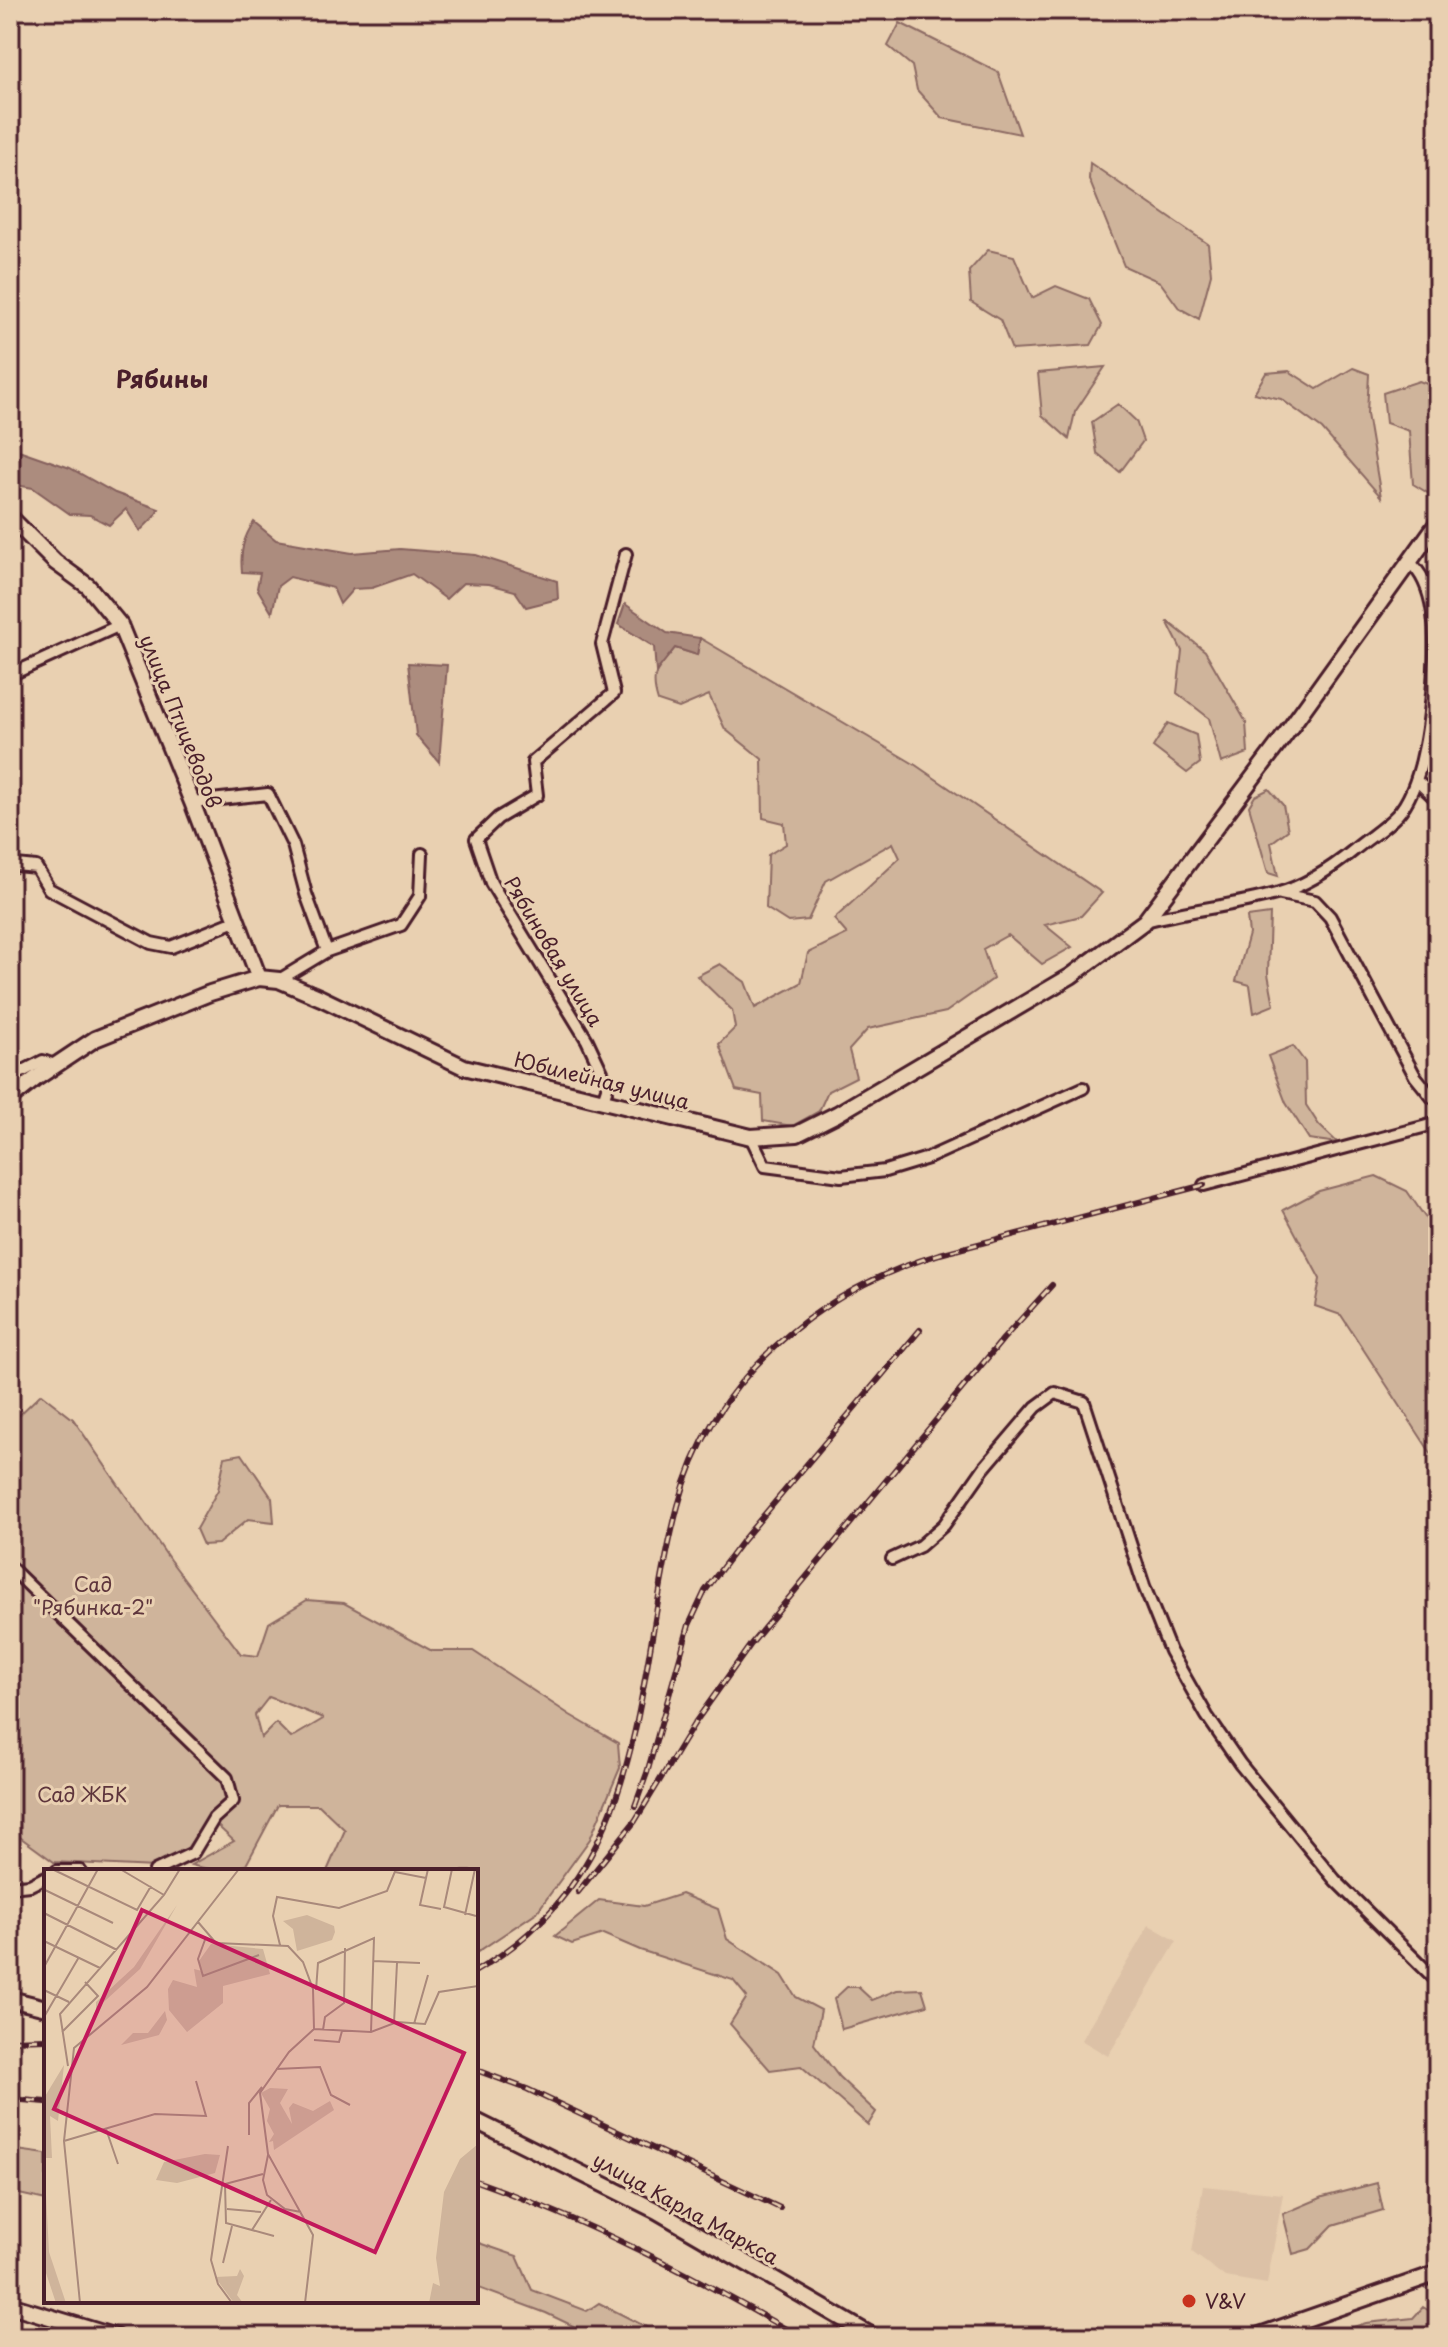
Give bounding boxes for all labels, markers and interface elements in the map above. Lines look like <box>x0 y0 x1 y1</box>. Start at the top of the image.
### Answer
district label: Рябины <box>116 360 208 396</box>
street label: улица Птицеводов <box>133 630 229 812</box>
street label: Рябиновая улица <box>497 870 611 1032</box>
street label: Юбилейная улица <box>511 1044 693 1116</box>
park label: Сад "Рябинка-2" <box>33 1569 153 1622</box>
park label: Сад ЖБК <box>37 1779 127 1809</box>
inset map <box>44 1869 478 2303</box>
street label: улица Карла Маркса <box>588 2144 785 2272</box>
place label: V&V <box>1205 2286 1246 2316</box>
marker: V&V <box>1180 2292 1198 2310</box>

